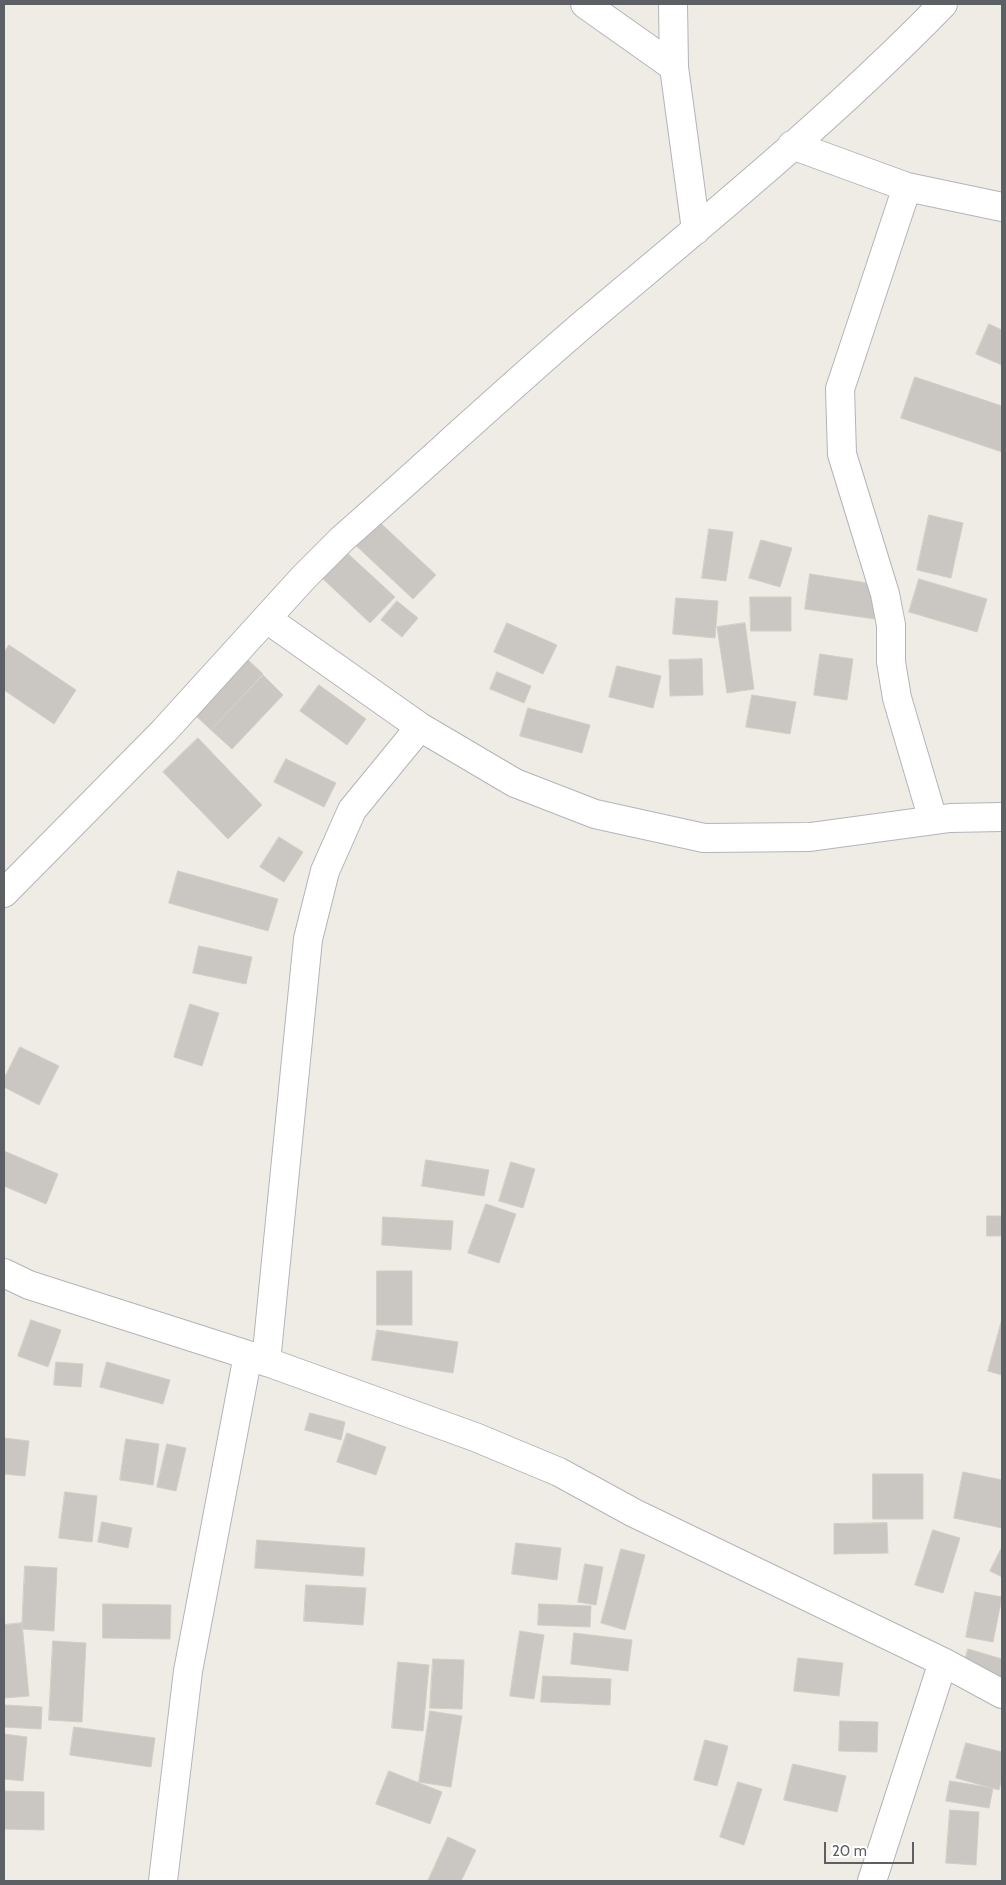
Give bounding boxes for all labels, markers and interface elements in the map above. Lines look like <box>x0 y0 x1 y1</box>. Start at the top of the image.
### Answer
scale bar <box>826 1832 916 1864</box>
text: 20 m <box>832 1842 867 1860</box>

